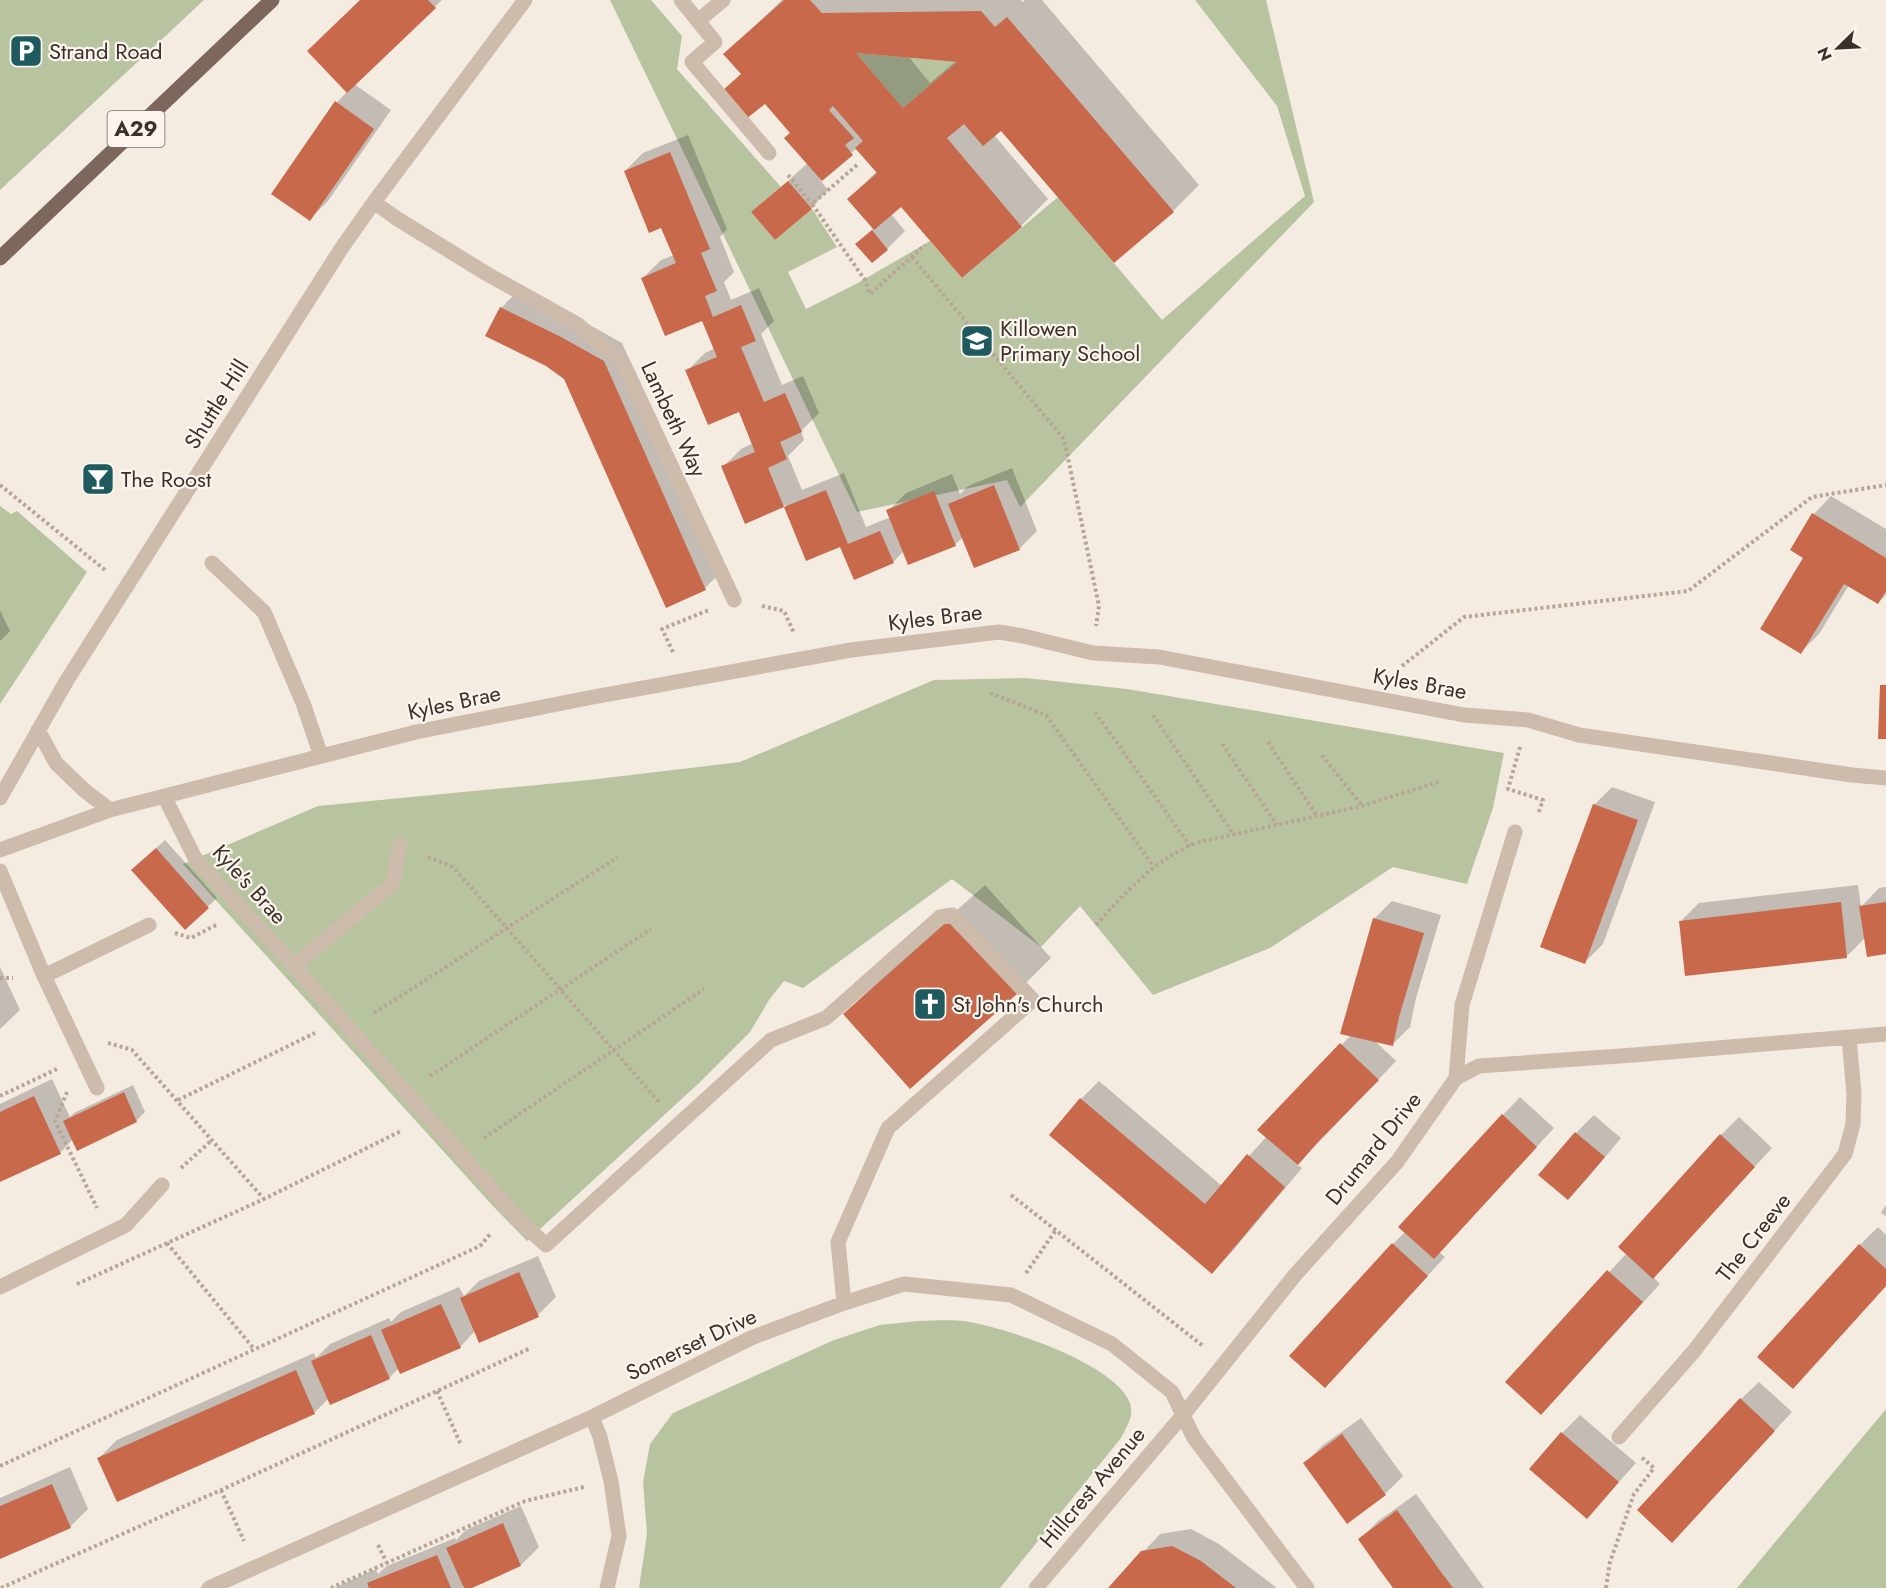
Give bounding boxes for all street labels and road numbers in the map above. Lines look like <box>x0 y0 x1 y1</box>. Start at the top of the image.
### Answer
road number: A29 <box>108 111 164 147</box>
street label: Shuttle Hill <box>176 353 256 455</box>
street label: Lambeth Way <box>633 356 715 483</box>
street label: Kyles Brae <box>886 595 984 639</box>
street label: Kyles Brae <box>1371 659 1469 707</box>
street label: Kyles Brae <box>404 677 504 727</box>
street label: Kyle's Brae <box>205 837 295 931</box>
street label: Drumard Drive <box>1317 1085 1429 1211</box>
street label: The Creeve <box>1708 1186 1798 1288</box>
street label: Somerset Drive <box>620 1300 762 1388</box>
street label: Hillcrest Avenue <box>1032 1419 1152 1555</box>

